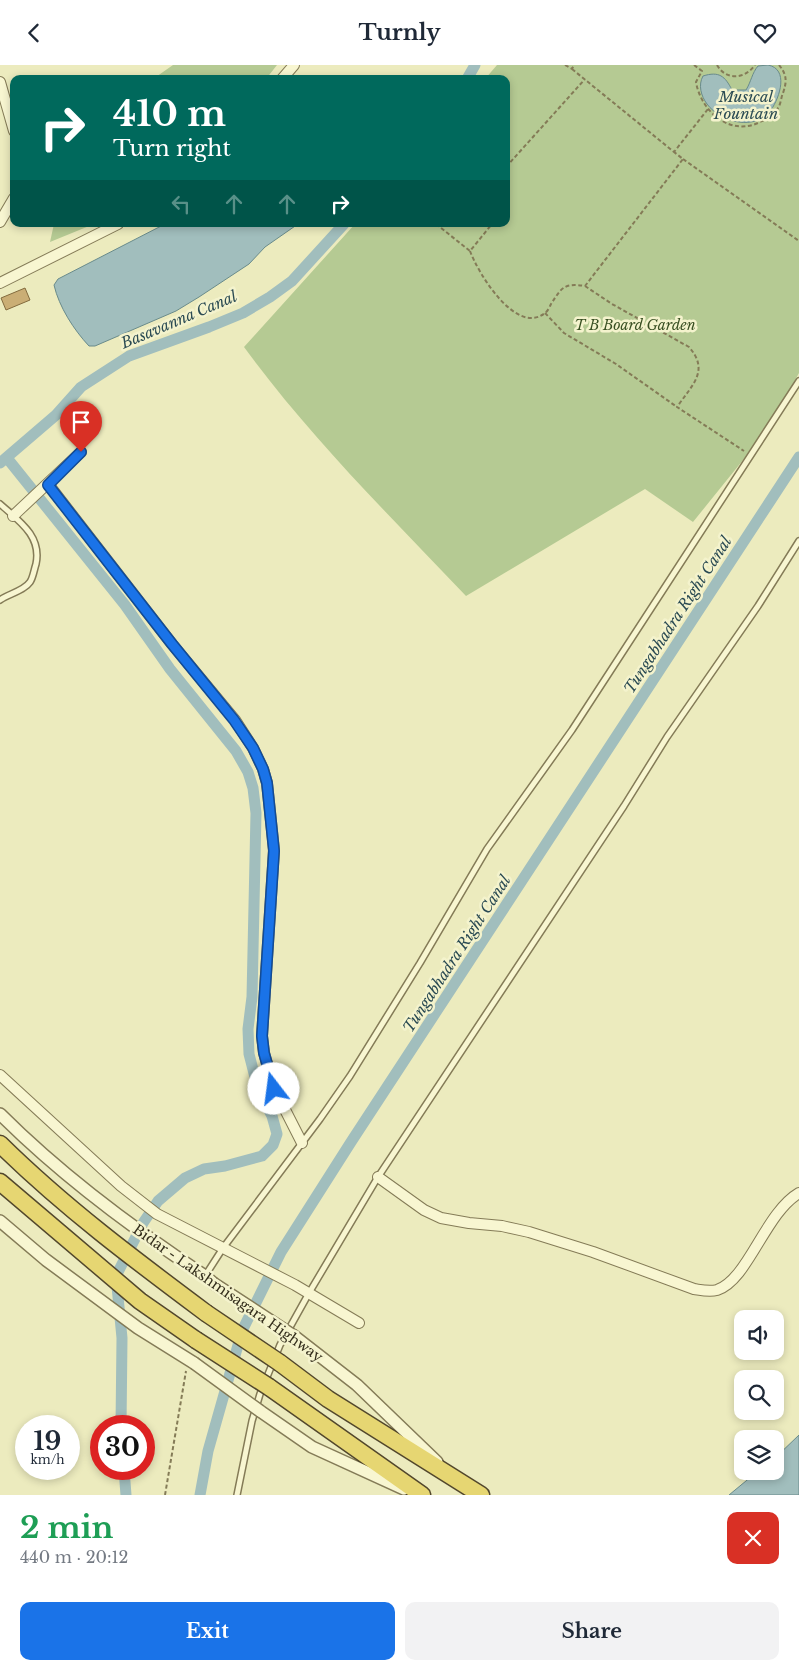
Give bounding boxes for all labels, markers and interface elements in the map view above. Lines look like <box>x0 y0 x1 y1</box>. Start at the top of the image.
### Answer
icon: back <box>20 19 48 47</box>
text: Turnly <box>359 19 440 46</box>
icon: heart <box>751 19 779 47</box>
water label: Musical Fountain <box>713 87 778 123</box>
text: 410 m <box>113 92 226 135</box>
icon: right <box>30 95 95 160</box>
text: Turn right <box>113 135 231 162</box>
icon: left <box>167 190 195 218</box>
icon: ahead <box>220 190 248 218</box>
icon: ahead <box>273 190 301 218</box>
icon: right <box>326 190 354 218</box>
water label: Basavanna Canal <box>117 286 240 353</box>
park label: T B Board Garden <box>574 316 696 334</box>
pin <box>60 401 102 452</box>
icon: arrive <box>67 408 95 436</box>
water label: Tungabhadra Right Canal <box>620 532 736 697</box>
water label: Tungabhadra Right Canal <box>399 871 515 1036</box>
position arrow <box>247 1062 299 1114</box>
street label: Bidar - Lakshmisagara Highway <box>129 1220 327 1366</box>
map controls <box>734 1310 784 1480</box>
button: sound <box>734 1310 784 1360</box>
button: search <box>734 1370 784 1420</box>
speed limit sign: 30 <box>90 1415 155 1480</box>
text: 19 <box>34 1426 61 1457</box>
button: layers <box>734 1430 784 1480</box>
text: km/h <box>30 1452 65 1467</box>
text: 2 min <box>20 1509 113 1546</box>
button: close <box>727 1512 779 1564</box>
text: 440 m · 20:12 <box>20 1547 128 1567</box>
button: Exit <box>20 1602 395 1660</box>
button: Share <box>405 1602 779 1660</box>

